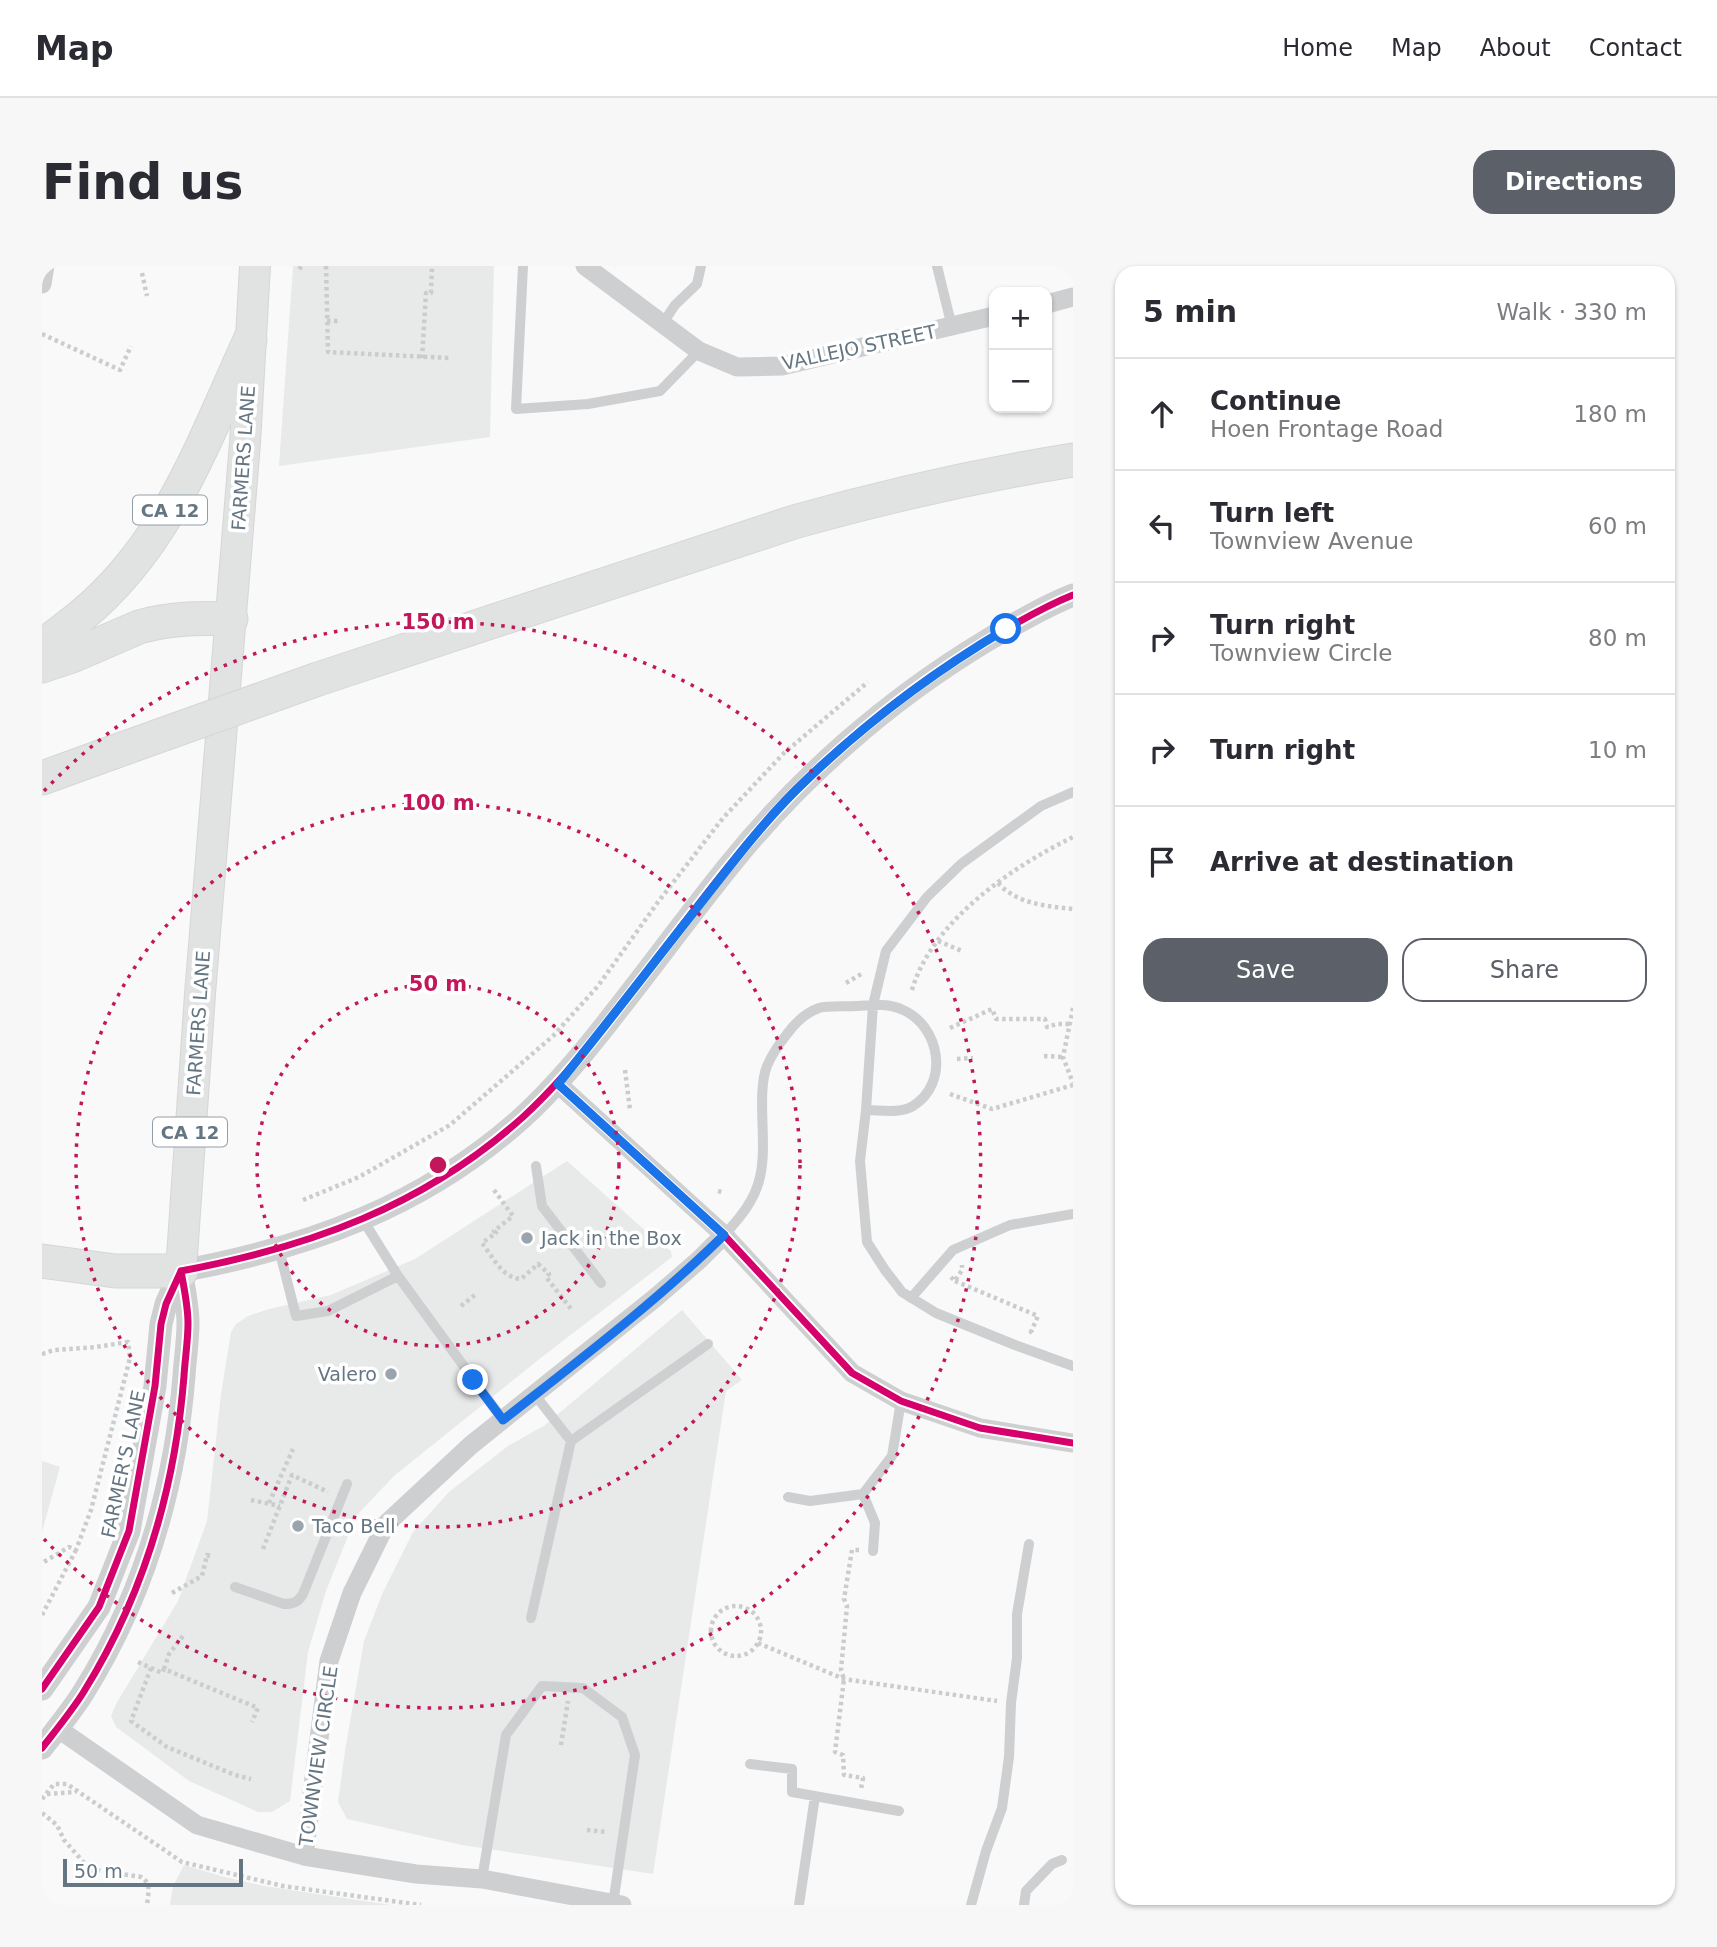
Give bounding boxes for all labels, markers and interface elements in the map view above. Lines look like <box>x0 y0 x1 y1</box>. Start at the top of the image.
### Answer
text: Map <box>35 29 114 68</box>
text: Home <box>1282 34 1353 62</box>
text: Map <box>1391 34 1442 62</box>
text: About <box>1480 34 1551 62</box>
text: Contact <box>1589 34 1682 62</box>
button: Directions <box>1473 150 1675 214</box>
text: Find us <box>42 154 243 211</box>
map controls <box>989 287 1052 413</box>
button: + <box>989 287 1052 350</box>
text: 5 min <box>1143 294 1237 329</box>
text: Walk · 330 m <box>1496 299 1647 325</box>
street label: VALLEJO STREET <box>780 320 938 374</box>
button: − <box>989 350 1052 413</box>
street label: FARMERS LANE <box>227 385 259 531</box>
text: Continue <box>1210 386 1341 416</box>
icon: ahead <box>1143 395 1181 433</box>
text: 180 m <box>1573 401 1647 427</box>
text: Hoen Frontage Road <box>1210 416 1443 442</box>
road number: CA 12 <box>133 496 207 524</box>
text: Turn left <box>1210 498 1334 528</box>
icon: left <box>1143 507 1181 545</box>
text: 60 m <box>1588 513 1647 539</box>
text: Townview Avenue <box>1210 528 1413 554</box>
text: 150 m <box>401 610 475 634</box>
text: Turn right <box>1210 610 1355 640</box>
route start <box>990 613 1021 644</box>
icon: right <box>1143 619 1181 657</box>
text: 80 m <box>1588 625 1647 651</box>
text: Townview Circle <box>1210 640 1392 666</box>
icon: right <box>1143 731 1181 769</box>
text: Turn right <box>1210 735 1355 765</box>
text: 10 m <box>1588 737 1647 763</box>
text: 100 m <box>401 791 475 815</box>
icon: arrive <box>1143 843 1181 881</box>
text: Arrive at destination <box>1210 847 1514 877</box>
button: Save <box>1143 938 1388 1002</box>
button: Share <box>1402 938 1647 1002</box>
street label: FARMERS LANE <box>182 950 214 1096</box>
text: 50 m <box>409 972 467 996</box>
road number: CA 12 <box>153 1118 227 1146</box>
centre of rings <box>426 1153 450 1177</box>
place label: Jack in the Box <box>540 1227 682 1249</box>
marker: Jack in the Box <box>519 1230 535 1246</box>
place label: Valero <box>318 1363 377 1385</box>
route end <box>457 1364 488 1395</box>
marker: Valero <box>383 1366 399 1382</box>
street label: FARMER'S LANE <box>97 1388 149 1540</box>
place label: Taco Bell <box>311 1515 396 1537</box>
marker: Taco Bell <box>290 1518 306 1534</box>
street label: TOWNVIEW CIRCLE <box>294 1664 342 1849</box>
scale bar <box>63 1856 243 1888</box>
text: 50 m <box>74 1860 123 1882</box>

